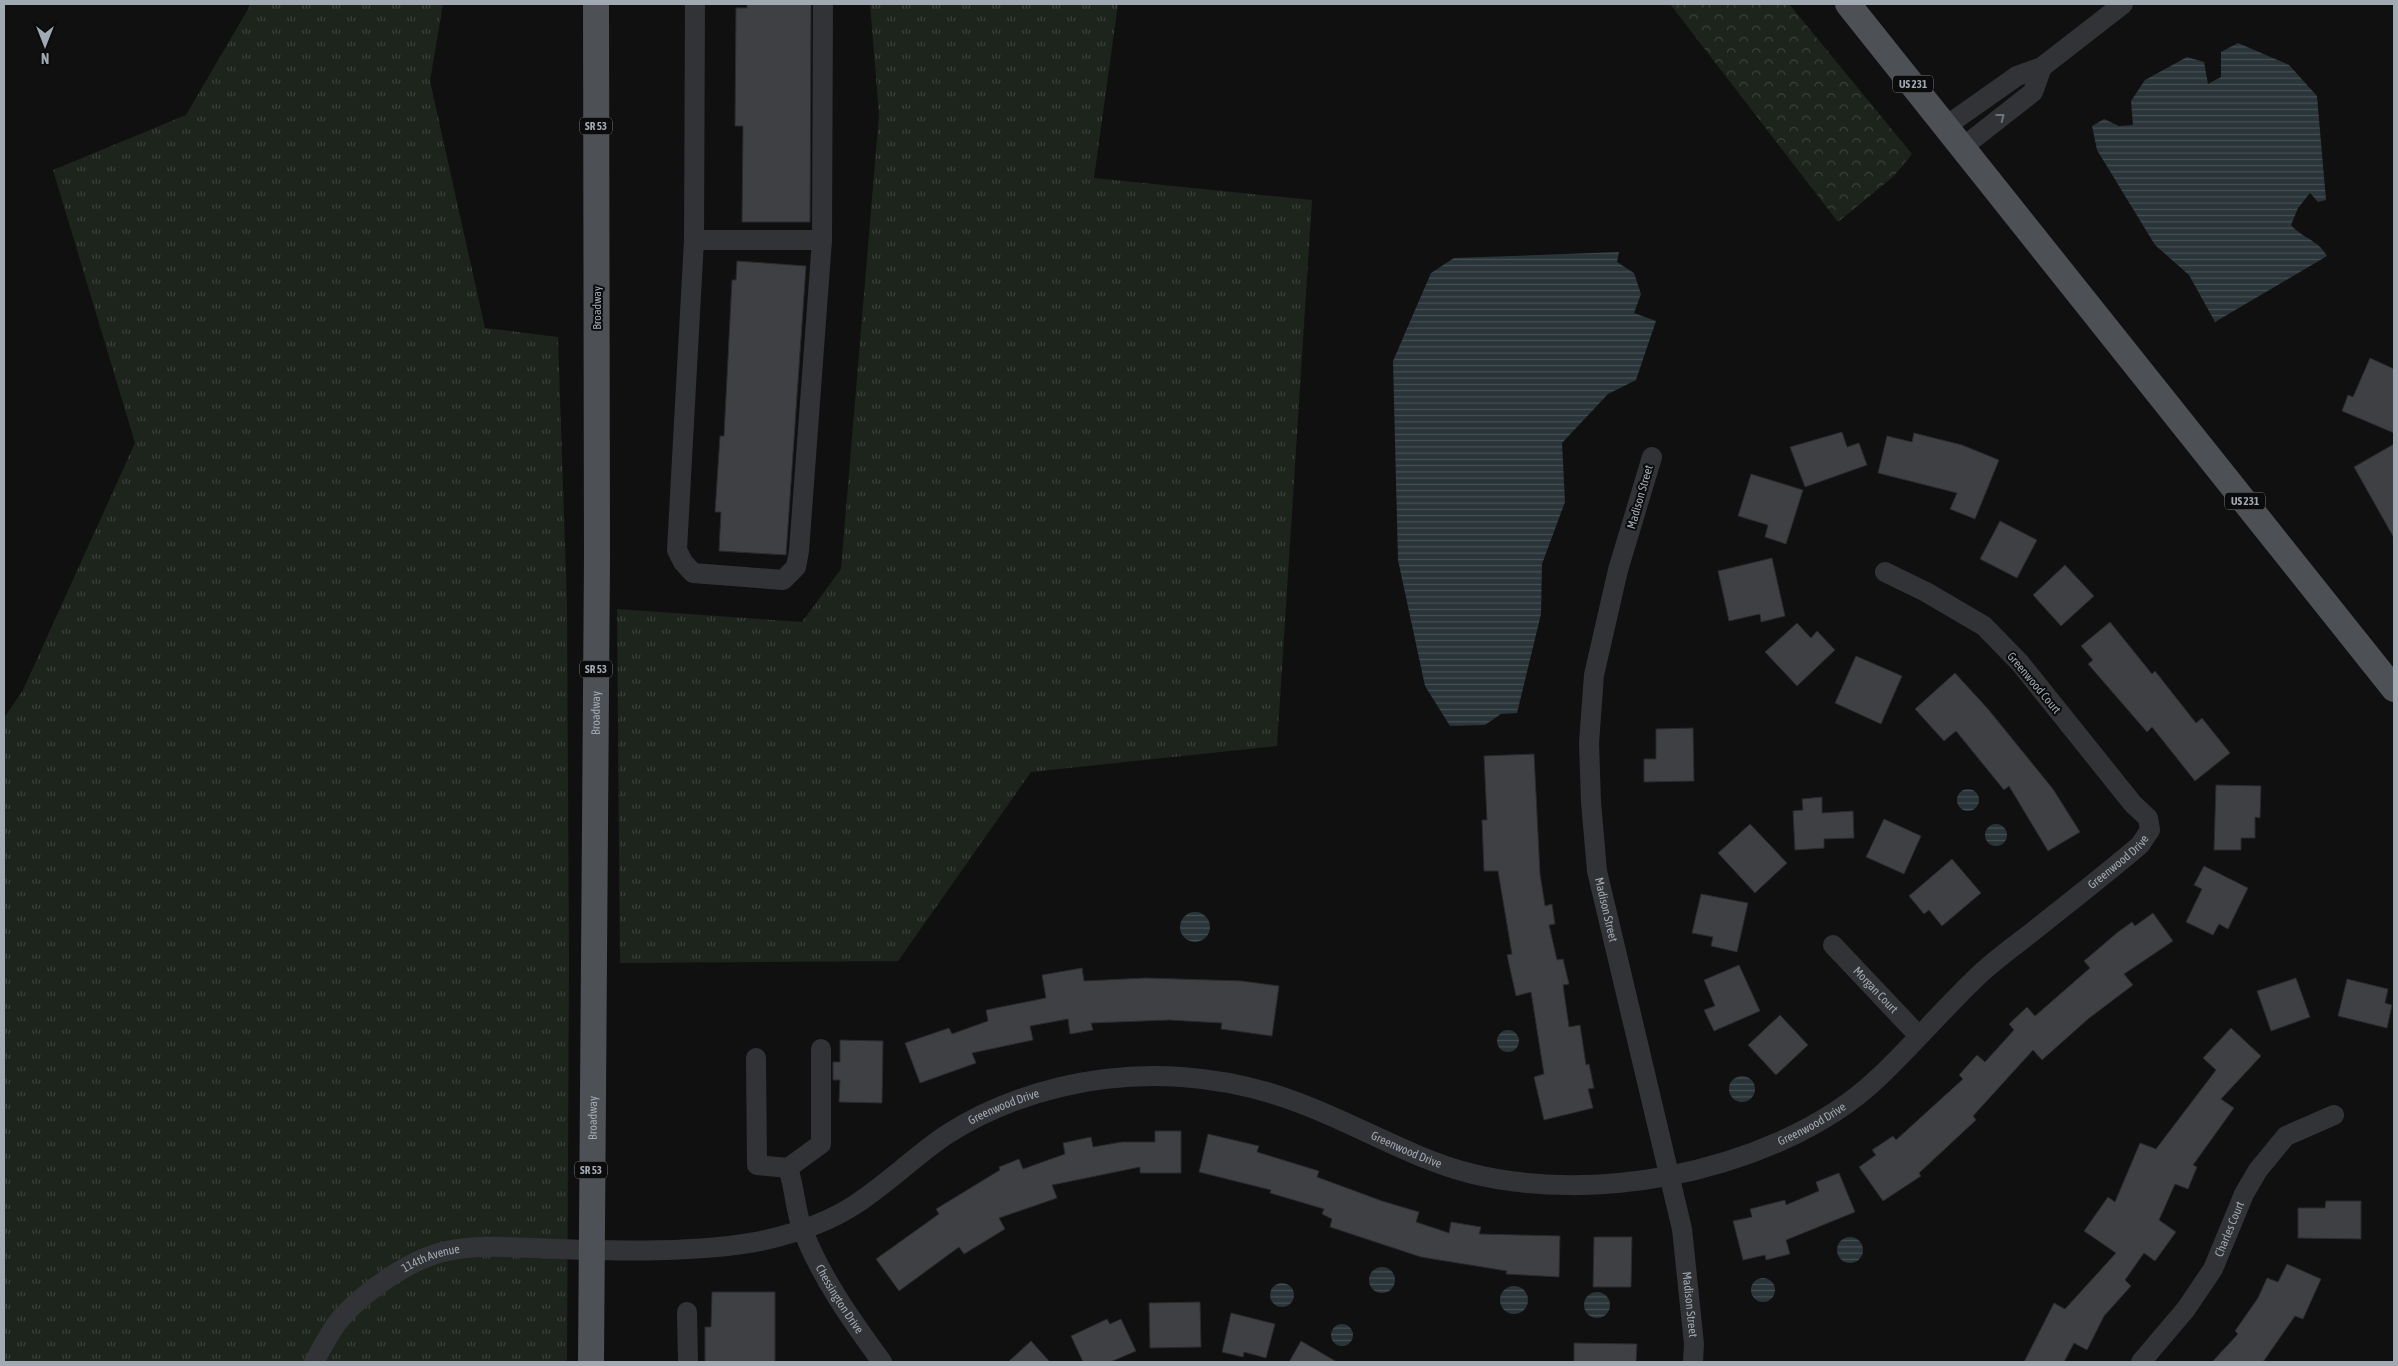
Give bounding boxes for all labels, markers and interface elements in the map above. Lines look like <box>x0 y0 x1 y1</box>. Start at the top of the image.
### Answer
north arrow <box>20 20 70 70</box>
text: N <box>41 50 49 66</box>
road number: US 231 <box>1893 76 1933 92</box>
one-way arrow <box>1995 115 2004 123</box>
road number: SR 53 <box>580 118 612 134</box>
street label: Broadway <box>590 286 604 330</box>
street label: Madison Street <box>1624 463 1656 531</box>
road number: US 231 <box>2225 492 2265 510</box>
street label: Greenwood Court <box>2004 649 2064 717</box>
road number: SR 53 <box>580 661 612 678</box>
street label: Broadway <box>589 691 603 735</box>
street label: Greenwood Drive <box>2085 832 2152 892</box>
street label: Madison Street <box>1592 876 1621 944</box>
street label: Morgan Court <box>1850 964 1901 1017</box>
street label: Greenwood Drive <box>966 1086 1041 1128</box>
street label: Broadway <box>586 1096 600 1140</box>
street label: Greenwood Drive <box>1776 1100 1848 1148</box>
street label: Greenwood Drive <box>1369 1128 1444 1171</box>
road number: SR 53 <box>575 1162 607 1178</box>
street label: Charles Court <box>2212 1199 2247 1259</box>
street label: 114th Avenue <box>399 1242 461 1275</box>
street label: Chessington Drive <box>813 1262 866 1336</box>
street label: Madison Street <box>1679 1271 1700 1338</box>

